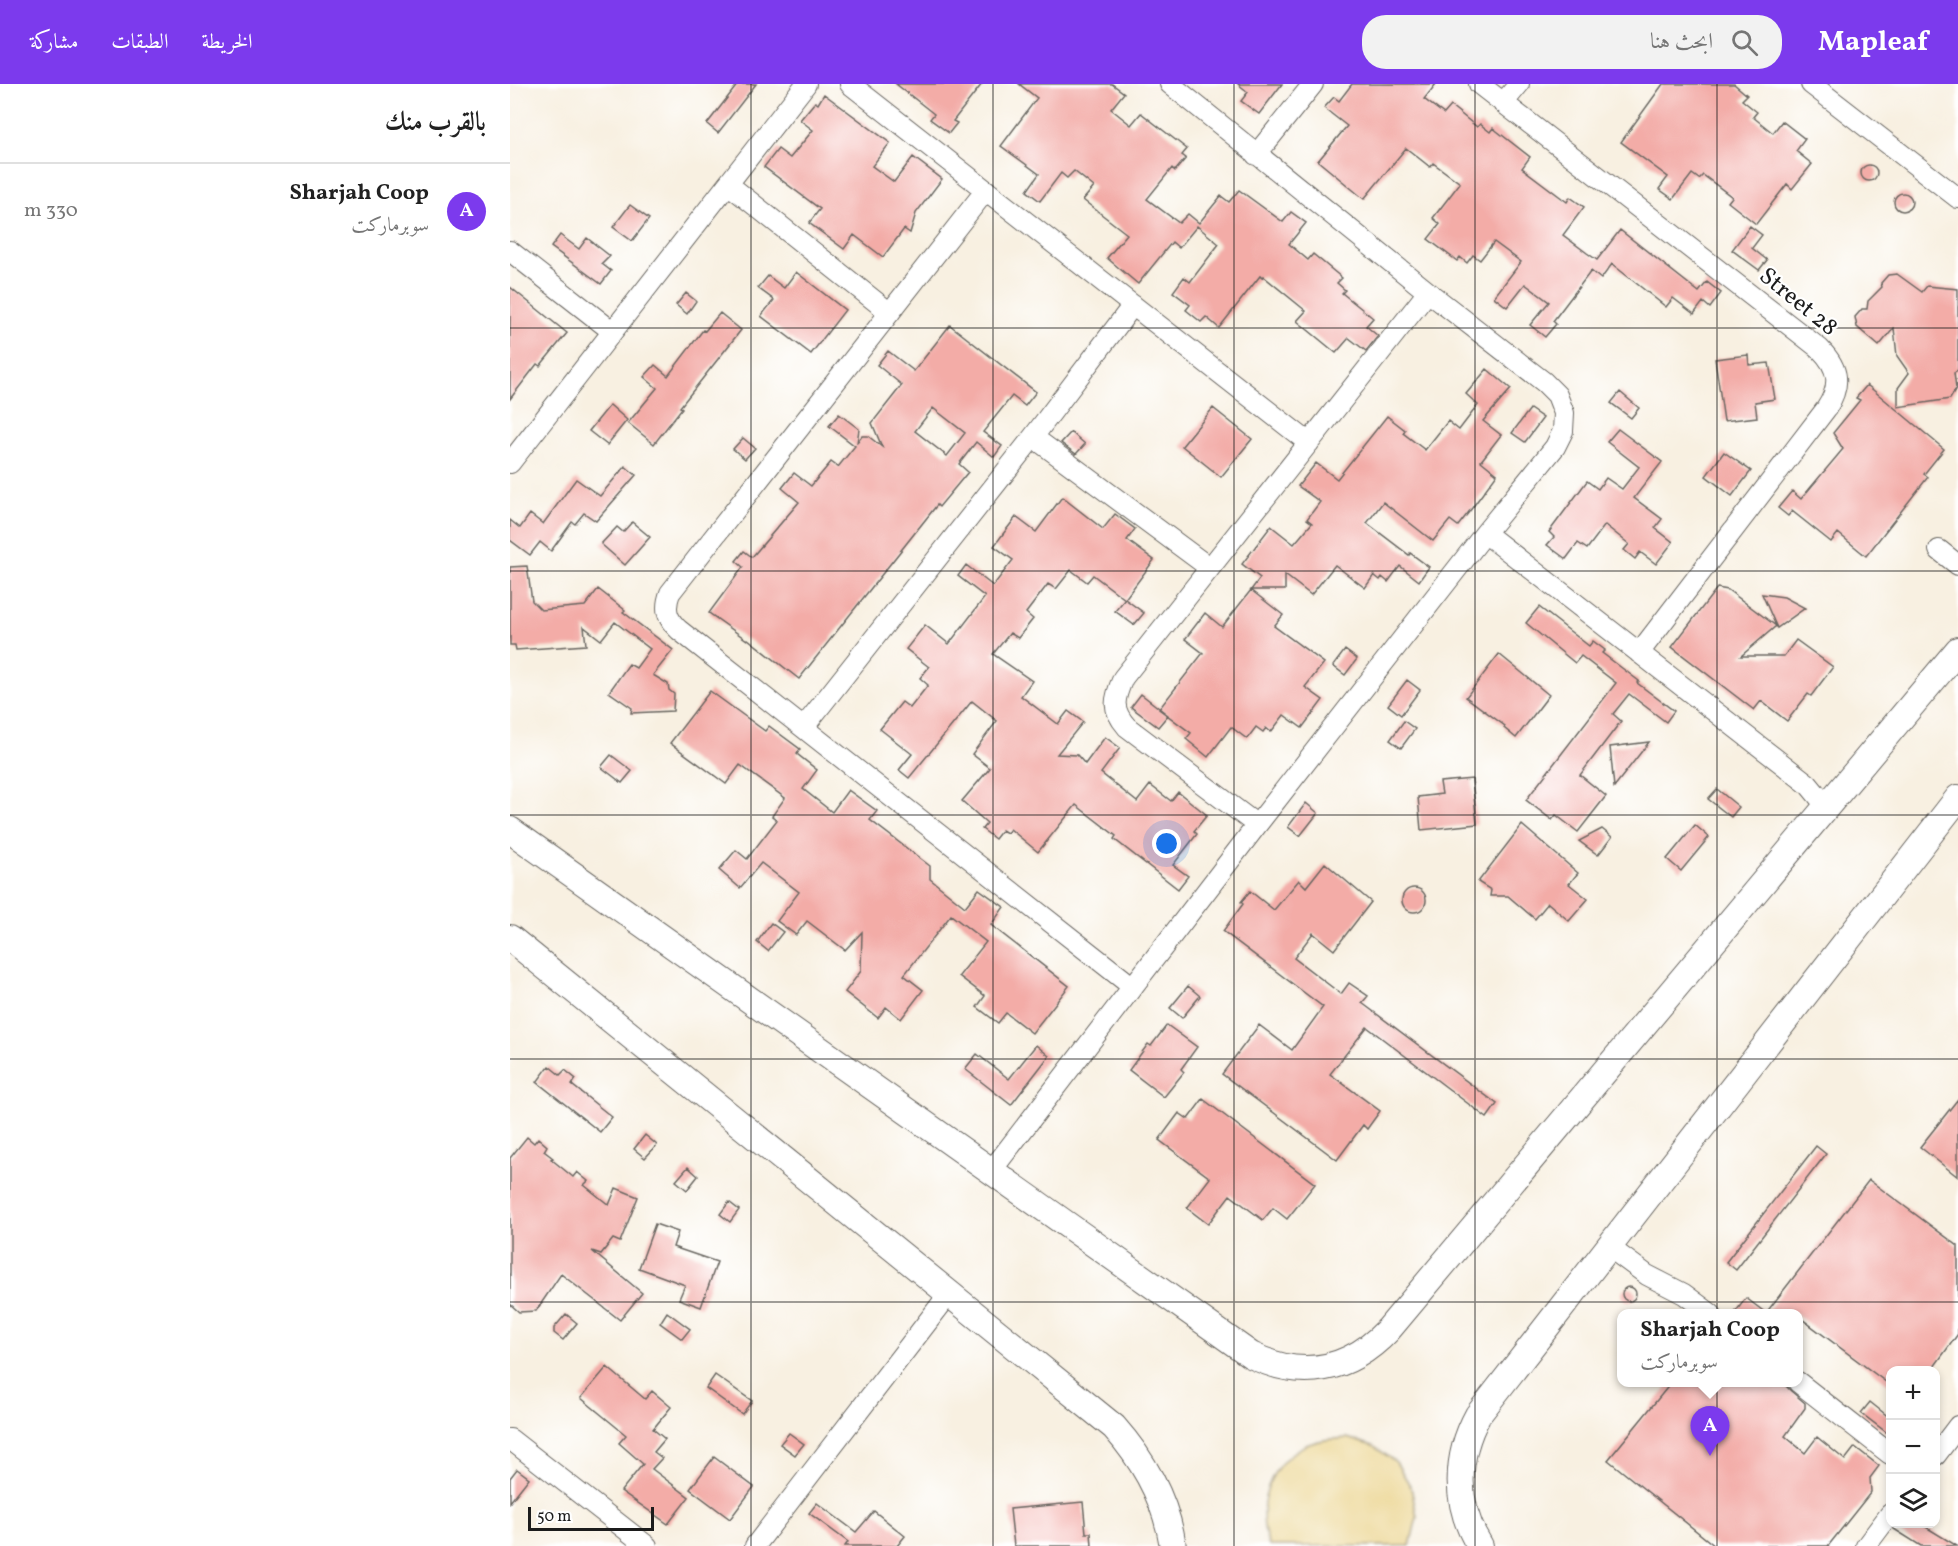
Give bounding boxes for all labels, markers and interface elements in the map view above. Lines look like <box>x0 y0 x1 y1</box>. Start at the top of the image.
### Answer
search box <box>1362 15 1782 69</box>
text: Mapleaf <box>1818 23 1928 62</box>
icon: search <box>1728 26 1761 59</box>
text: ابحث هنا <box>1650 27 1713 58</box>
text: مشاركة <box>30 28 78 57</box>
text: الطبقات <box>111 28 168 57</box>
text: الخريطة <box>201 28 253 57</box>
text: بالقرب منك <box>385 105 486 141</box>
text: Sharjah Coop <box>289 178 429 209</box>
text: 330 m <box>24 197 78 225</box>
text: A <box>459 197 474 225</box>
text: سوبرماركت <box>351 212 429 240</box>
street label: Street 28 <box>1751 260 1844 345</box>
your location <box>1152 829 1181 858</box>
popup <box>1617 1309 1803 1387</box>
text: Sharjah Coop <box>1640 1315 1780 1346</box>
text: سوبرماركت <box>1640 1349 1718 1377</box>
map controls <box>1886 1366 1940 1528</box>
button: + <box>1886 1366 1940 1420</box>
pin: A <box>1690 1406 1730 1456</box>
button: − <box>1886 1420 1940 1474</box>
button: layers <box>1886 1474 1940 1528</box>
scale bar <box>528 1504 654 1532</box>
text: 50 m <box>537 1506 571 1528</box>

